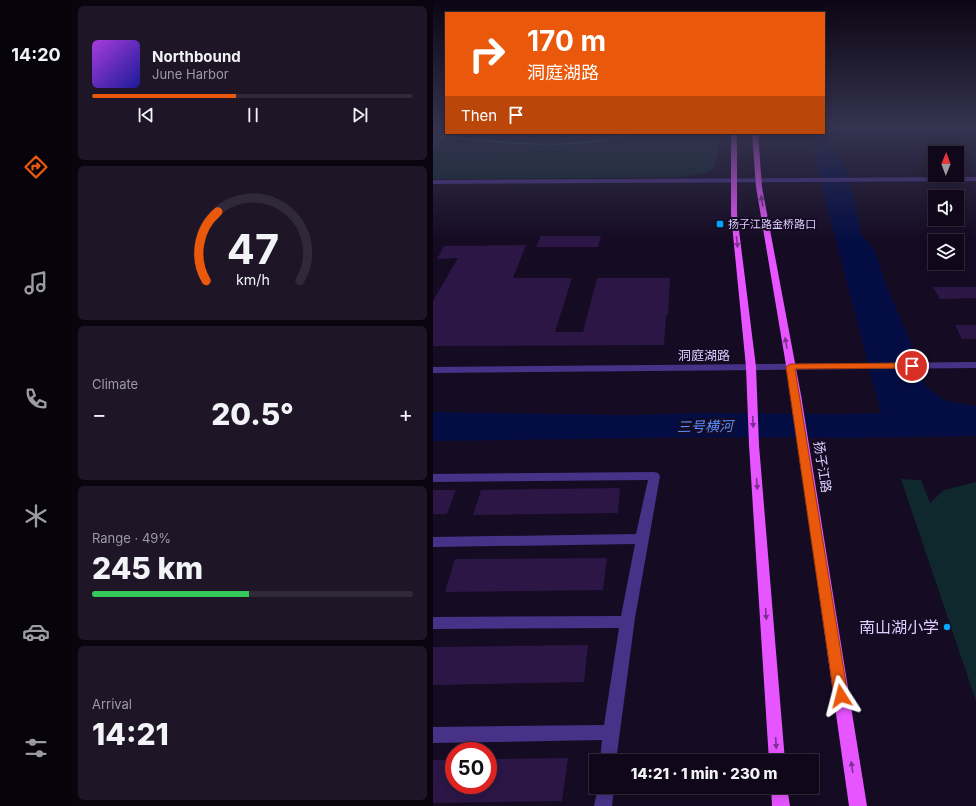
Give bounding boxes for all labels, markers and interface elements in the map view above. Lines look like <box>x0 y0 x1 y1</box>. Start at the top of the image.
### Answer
text: 170 m <box>527 24 606 58</box>
icon: right <box>461 28 513 80</box>
text: 14:20 <box>11 44 61 65</box>
text: Northbound <box>152 47 241 66</box>
text: 洞庭湖路 <box>527 62 599 83</box>
text: June Harbor <box>152 66 229 82</box>
icon: previous <box>135 104 157 126</box>
icon: pause <box>242 104 264 126</box>
icon: next <box>349 104 371 126</box>
icon: arrive <box>505 104 527 126</box>
text: Then <box>461 106 497 125</box>
north arrow <box>928 146 964 182</box>
map controls <box>928 146 964 270</box>
icon: directions <box>22 153 50 181</box>
button: sound <box>928 190 964 226</box>
one-way arrow <box>759 195 765 208</box>
place label: 扬子江路金桥路口 <box>728 217 816 231</box>
marker: 扬子江路金桥路口 <box>715 219 725 229</box>
text: 47 <box>226 224 279 274</box>
button: layers <box>928 234 964 270</box>
one-way arrow <box>734 236 740 248</box>
icon: music <box>22 269 50 297</box>
text: km/h <box>236 271 269 288</box>
one-way arrow <box>783 337 789 349</box>
street label: 洞庭湖路 <box>678 347 730 363</box>
pin <box>895 349 929 383</box>
icon: arrive <box>901 355 923 377</box>
text: Climate <box>92 376 138 392</box>
icon: phone <box>22 385 50 413</box>
text: 20.5° <box>211 396 294 432</box>
text: − <box>92 401 107 427</box>
text: + <box>398 401 413 427</box>
one-way arrow <box>750 416 756 429</box>
water label: 三号横河 <box>677 417 736 435</box>
street label: 扬子江路 <box>811 440 835 494</box>
one-way arrow <box>753 478 760 490</box>
icon: climate <box>22 502 50 530</box>
text: Range · 49% <box>92 530 171 546</box>
text: 245 km <box>92 550 203 586</box>
one-way arrow <box>763 608 770 620</box>
place label: 南山湖小学 <box>859 617 939 637</box>
icon: car <box>22 618 50 646</box>
marker: 南山湖小学 <box>942 622 952 632</box>
position arrow <box>820 675 862 717</box>
text: Arrival <box>92 696 132 712</box>
text: 14:21 <box>92 716 169 752</box>
icon: filters <box>22 734 50 762</box>
one-way arrow <box>773 737 780 749</box>
speed limit sign: 50 <box>445 742 497 794</box>
one-way arrow <box>849 761 855 774</box>
text: 14:21 · 1 min · 230 m <box>631 764 777 783</box>

